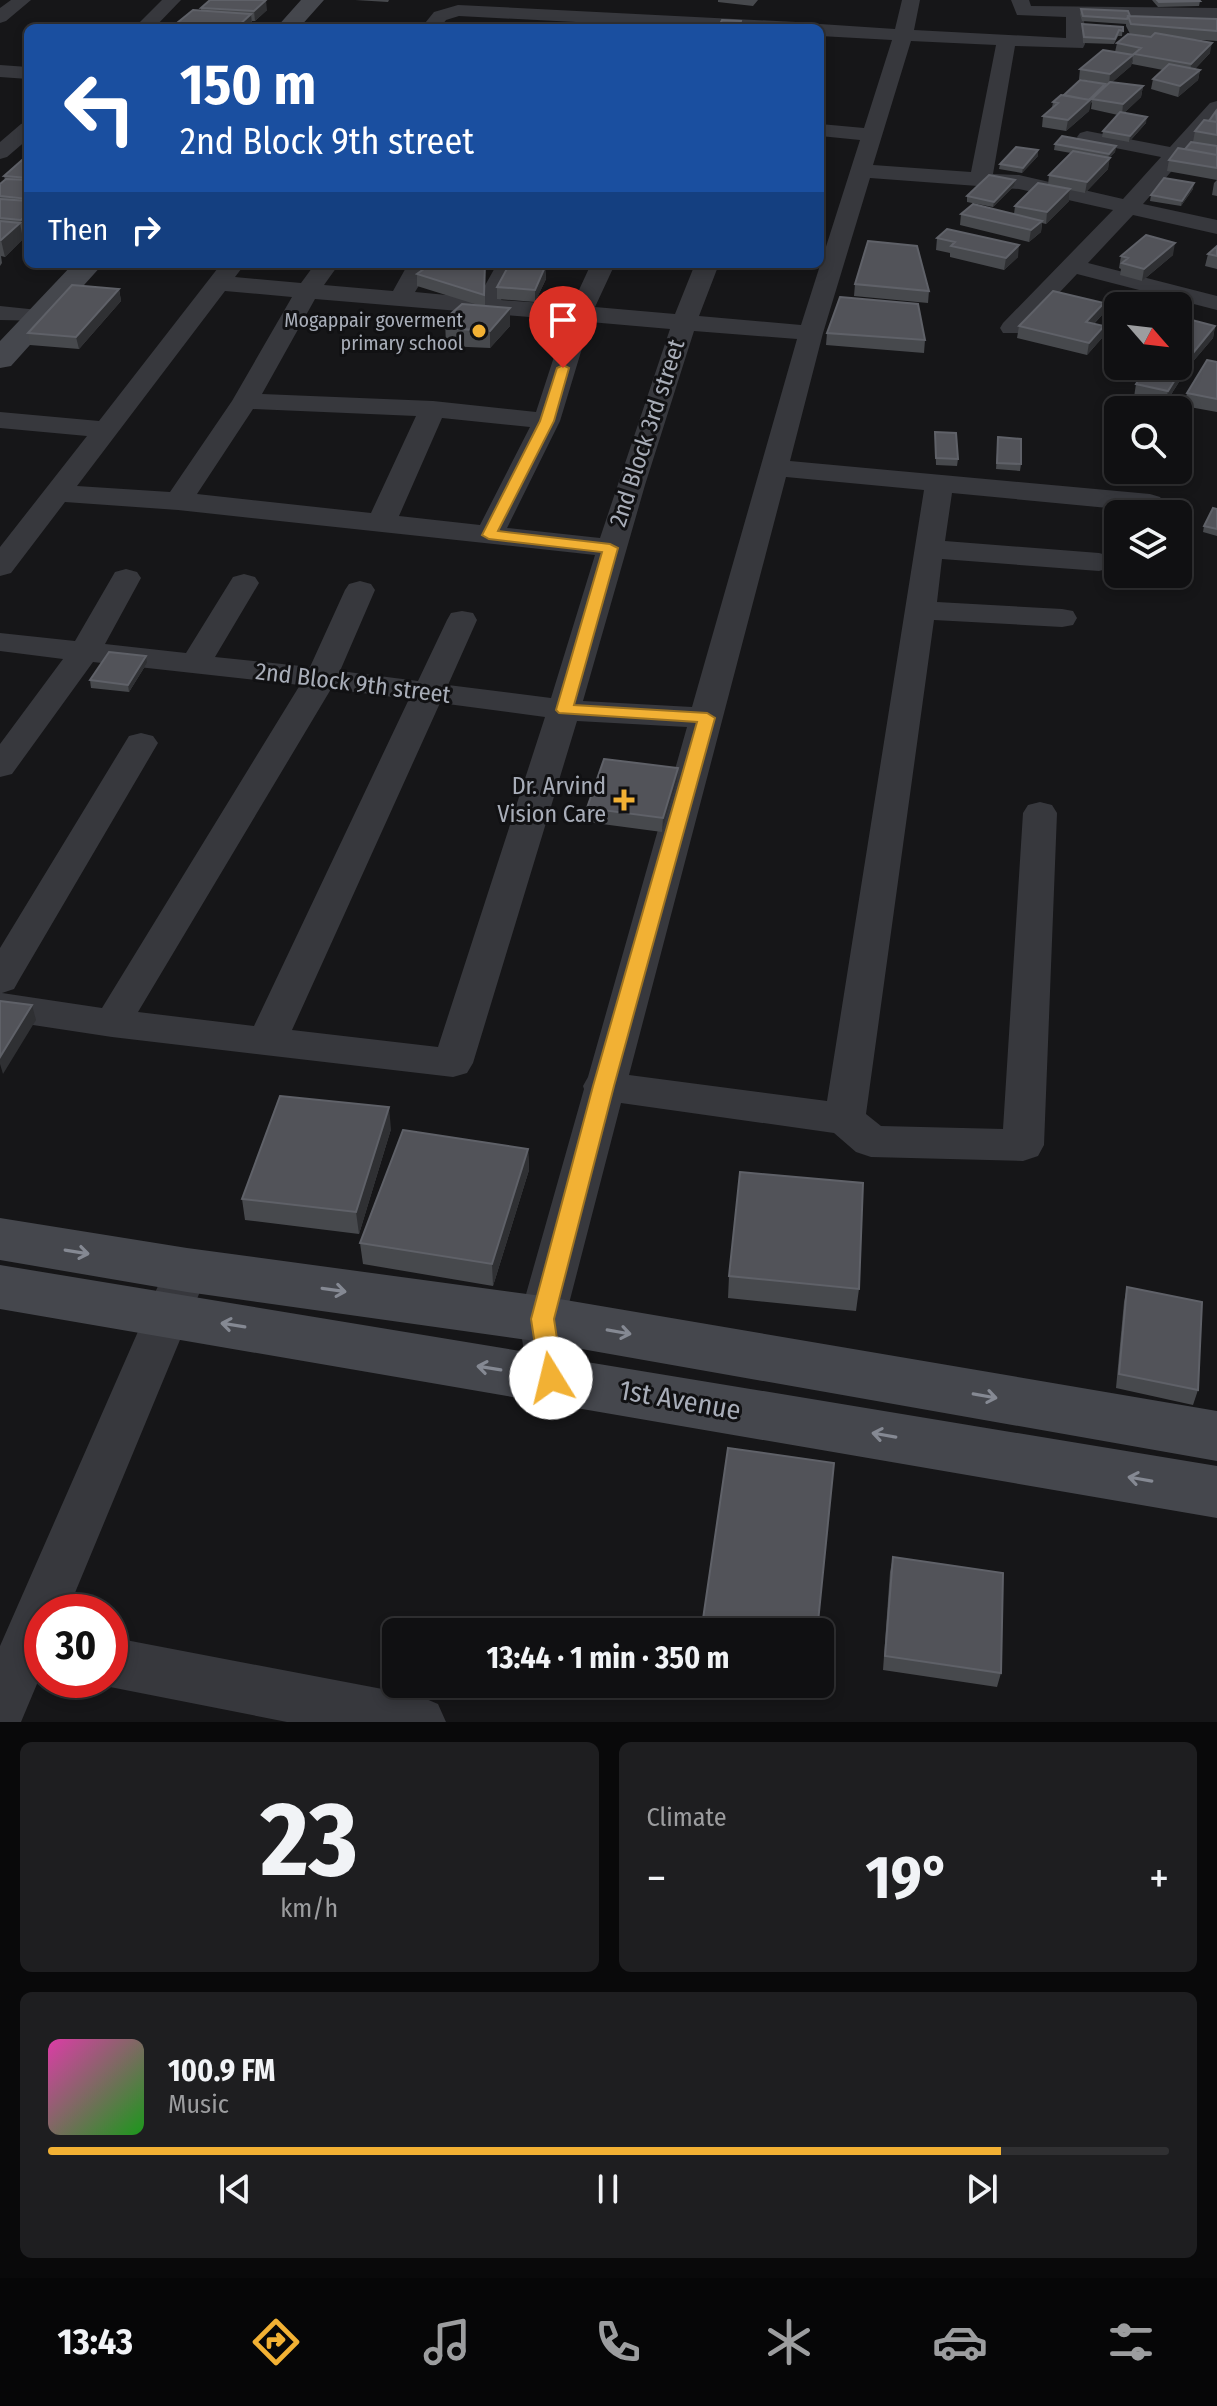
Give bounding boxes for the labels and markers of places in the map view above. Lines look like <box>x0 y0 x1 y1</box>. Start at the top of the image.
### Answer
pin <box>529 286 597 368</box>
place label: Mogappair goverment primary school <box>284 308 463 355</box>
marker: Mogappair goverment primary school <box>470 322 488 340</box>
place label: Dr. Arvind Vision Care <box>497 772 606 828</box>
marker: Dr. Arvind Vision Care <box>613 789 635 811</box>

